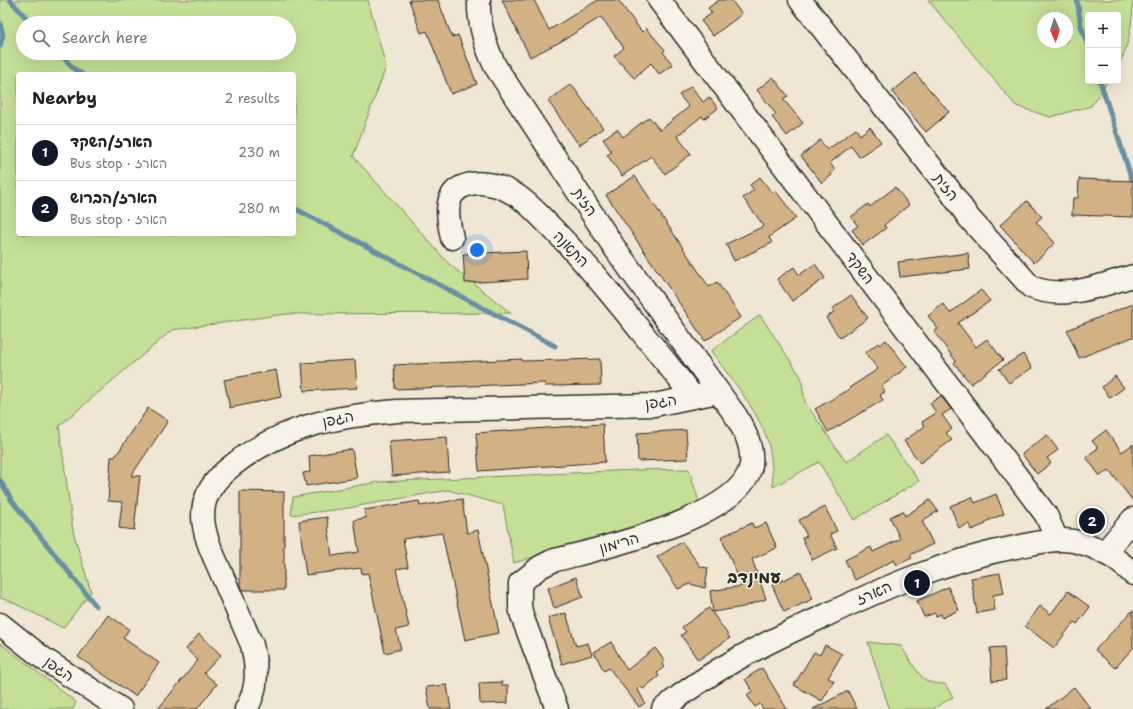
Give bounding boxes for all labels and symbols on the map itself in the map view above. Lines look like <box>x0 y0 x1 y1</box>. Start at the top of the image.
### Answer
north arrow <box>1037 12 1073 48</box>
street label: הזית <box>928 168 963 205</box>
street label: הזית <box>568 183 602 220</box>
street label: התאנה <box>549 226 593 272</box>
your location <box>467 240 487 260</box>
street label: השקד <box>841 248 879 288</box>
street label: הגפן <box>644 390 678 414</box>
street label: הגפן <box>320 406 356 432</box>
pin: 2 <box>1079 506 1105 536</box>
street label: הרימון <box>597 528 641 558</box>
district label: עמינדב <box>726 566 781 588</box>
pin: 1 <box>904 568 930 598</box>
street label: הארז <box>853 576 895 610</box>
street label: הגפן <box>40 652 78 686</box>

